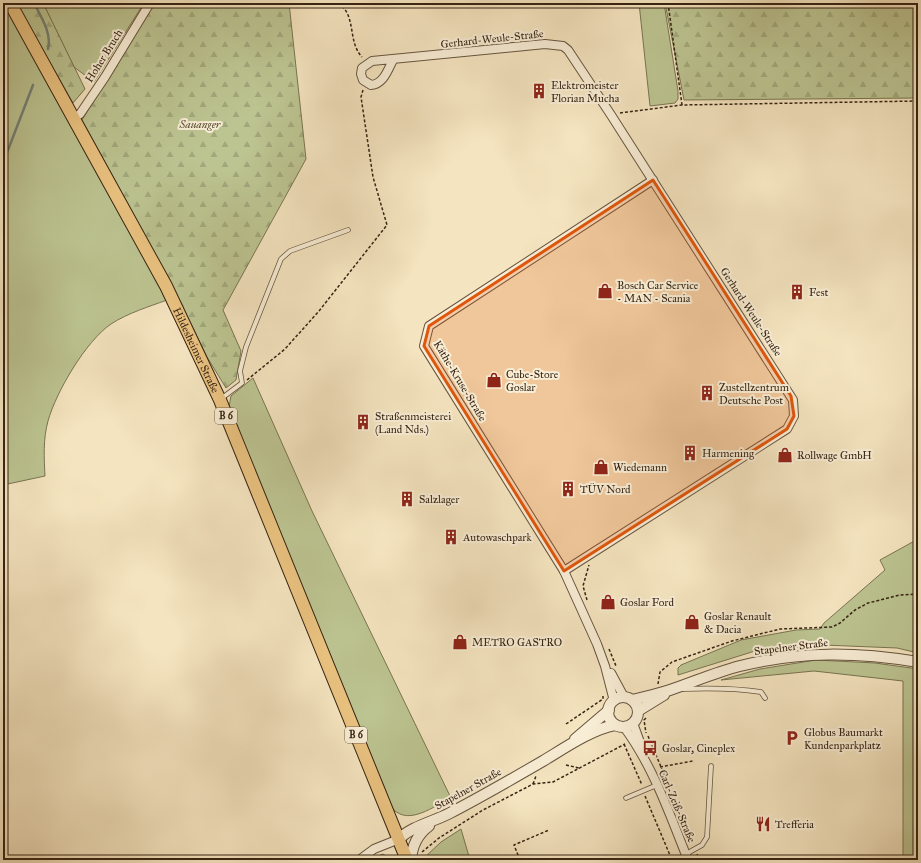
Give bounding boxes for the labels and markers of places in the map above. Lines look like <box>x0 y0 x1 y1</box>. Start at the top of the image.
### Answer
place label: Elektromeister Florian Mucha <box>551 79 620 105</box>
building icon: Elektromeister Florian Mucha <box>530 82 548 100</box>
place label: Bosch Car Service - MAN - Scania <box>617 279 699 305</box>
shop icon: Bosch Car Service - MAN - Scania <box>596 282 614 300</box>
building icon: Fest <box>788 283 806 301</box>
place label: Fest <box>809 286 829 299</box>
place label: Cube-Store Goslar <box>506 368 559 394</box>
shop icon: Cube-Store Goslar <box>485 371 503 389</box>
place label: Zustellzentrum Deutsche Post <box>719 381 790 407</box>
building icon: Zustellzentrum Deutsche Post <box>698 384 716 402</box>
place label: Straßenmeisterei (Land Nds.) <box>375 410 451 436</box>
building icon: Straßenmeisterei (Land Nds.) <box>354 413 372 431</box>
building icon: Harmening <box>681 444 699 462</box>
shop icon: Rollwage GmbH <box>776 446 794 464</box>
place label: Harmening <box>702 447 755 460</box>
place label: Rollwage GmbH <box>797 449 872 462</box>
shop icon: Wiedemann <box>592 458 610 476</box>
place label: Wiedemann <box>613 461 667 474</box>
building icon: TÜV Nord <box>559 480 577 498</box>
place label: TÜV Nord <box>580 482 631 496</box>
building icon: Salzlager <box>398 490 416 508</box>
place label: Salzlager <box>419 493 460 506</box>
building icon: Autowaschpark <box>442 528 460 546</box>
place label: Autowaschpark <box>462 531 532 544</box>
shop icon: Goslar Ford <box>599 593 617 611</box>
place label: Goslar Ford <box>620 596 674 609</box>
place label: Goslar Renault & Dacia <box>704 610 771 636</box>
shop icon: Goslar Renault & Dacia <box>683 613 701 631</box>
shop icon: METRO GASTRO <box>451 633 469 651</box>
place label: METRO GASTRO <box>472 636 562 649</box>
place label: Globus Baumarkt Kundenparkplatz <box>804 726 883 752</box>
parking icon: Globus Baumarkt Kundenparkplatz <box>783 729 801 747</box>
bus stop icon: Goslar, Cineplex <box>641 739 659 757</box>
place label: Goslar, Cineplex <box>662 742 735 755</box>
restaurant icon: Trefferia <box>754 815 772 833</box>
place label: Trefferia <box>775 818 814 831</box>

